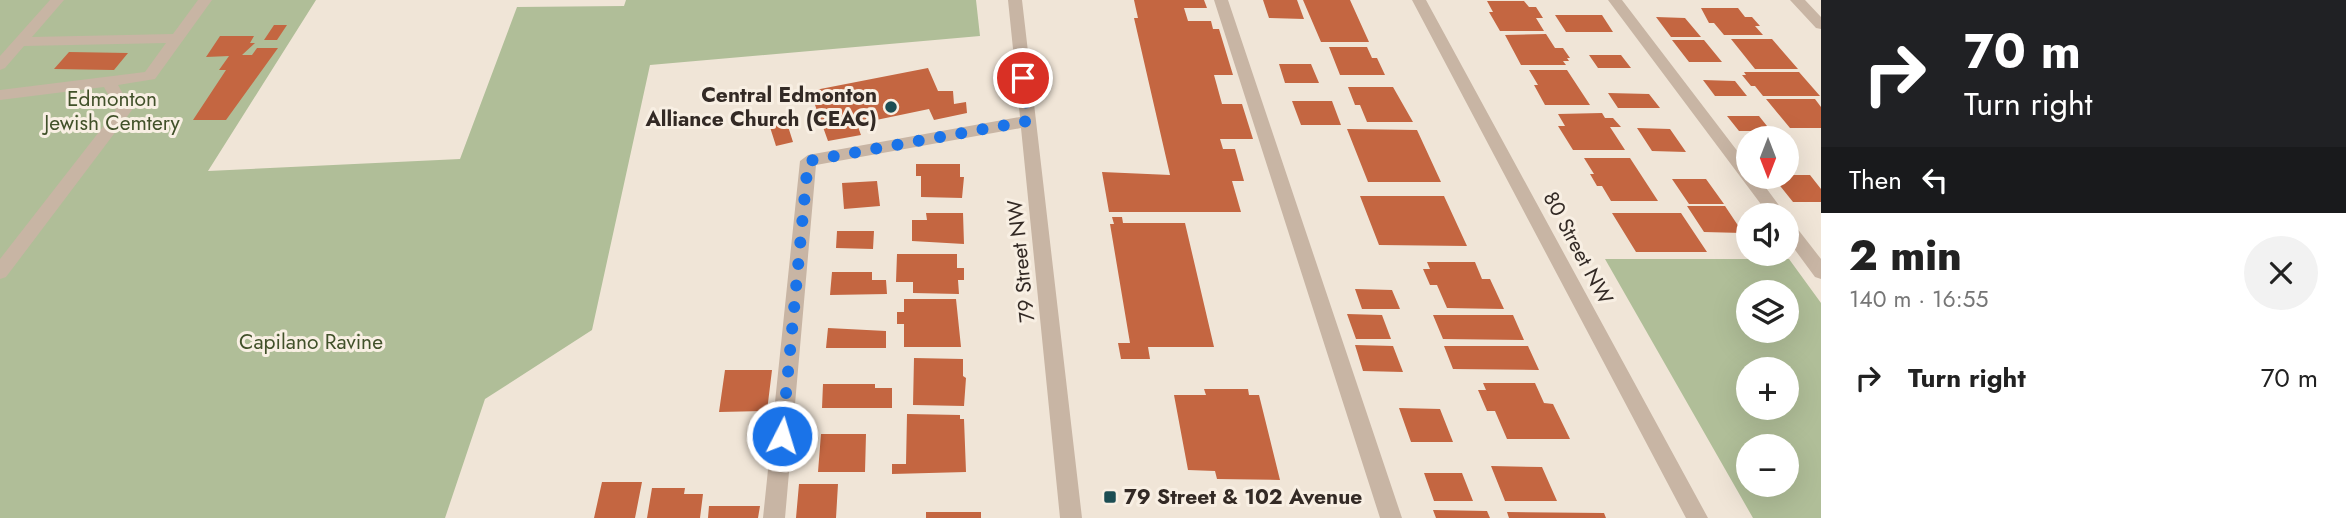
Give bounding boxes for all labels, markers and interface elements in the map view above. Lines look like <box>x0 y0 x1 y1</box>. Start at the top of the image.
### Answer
text: 70 m <box>1964 16 2081 86</box>
icon: right <box>1849 28 1940 119</box>
pin <box>993 48 1053 108</box>
icon: arrive <box>1004 59 1042 97</box>
place label: Central Edmonton Alliance Church (CEAC) <box>644 80 877 134</box>
text: Turn right <box>1964 81 2093 127</box>
park label: Edmonton Jewish Cemtery <box>41 84 181 138</box>
marker: Central Edmonton Alliance Church (CEAC) <box>883 99 899 115</box>
north arrow <box>1736 126 1799 189</box>
map controls <box>1736 126 1799 497</box>
text: Then <box>1849 161 1902 199</box>
icon: left <box>1916 161 1954 199</box>
street label: 80 Street NW <box>1536 186 1620 310</box>
street label: 79 Street NW <box>1000 198 1042 324</box>
button: sound <box>1736 203 1799 266</box>
text: 2 min <box>1849 225 1962 286</box>
button: close <box>2244 236 2318 310</box>
button: layers <box>1736 280 1799 343</box>
text: 140 m · 16:55 <box>1849 282 1989 316</box>
park label: Capilano Ravine <box>239 327 383 357</box>
button: + <box>1736 357 1799 420</box>
icon: right <box>1849 359 1887 397</box>
text: Turn right <box>1908 359 2026 397</box>
text: 70 m <box>2261 359 2318 397</box>
position arrow <box>745 399 819 473</box>
button: − <box>1736 434 1799 497</box>
place label: 79 Street & 102 Avenue <box>1124 482 1362 512</box>
marker: 79 Street & 102 Avenue <box>1102 489 1118 505</box>

